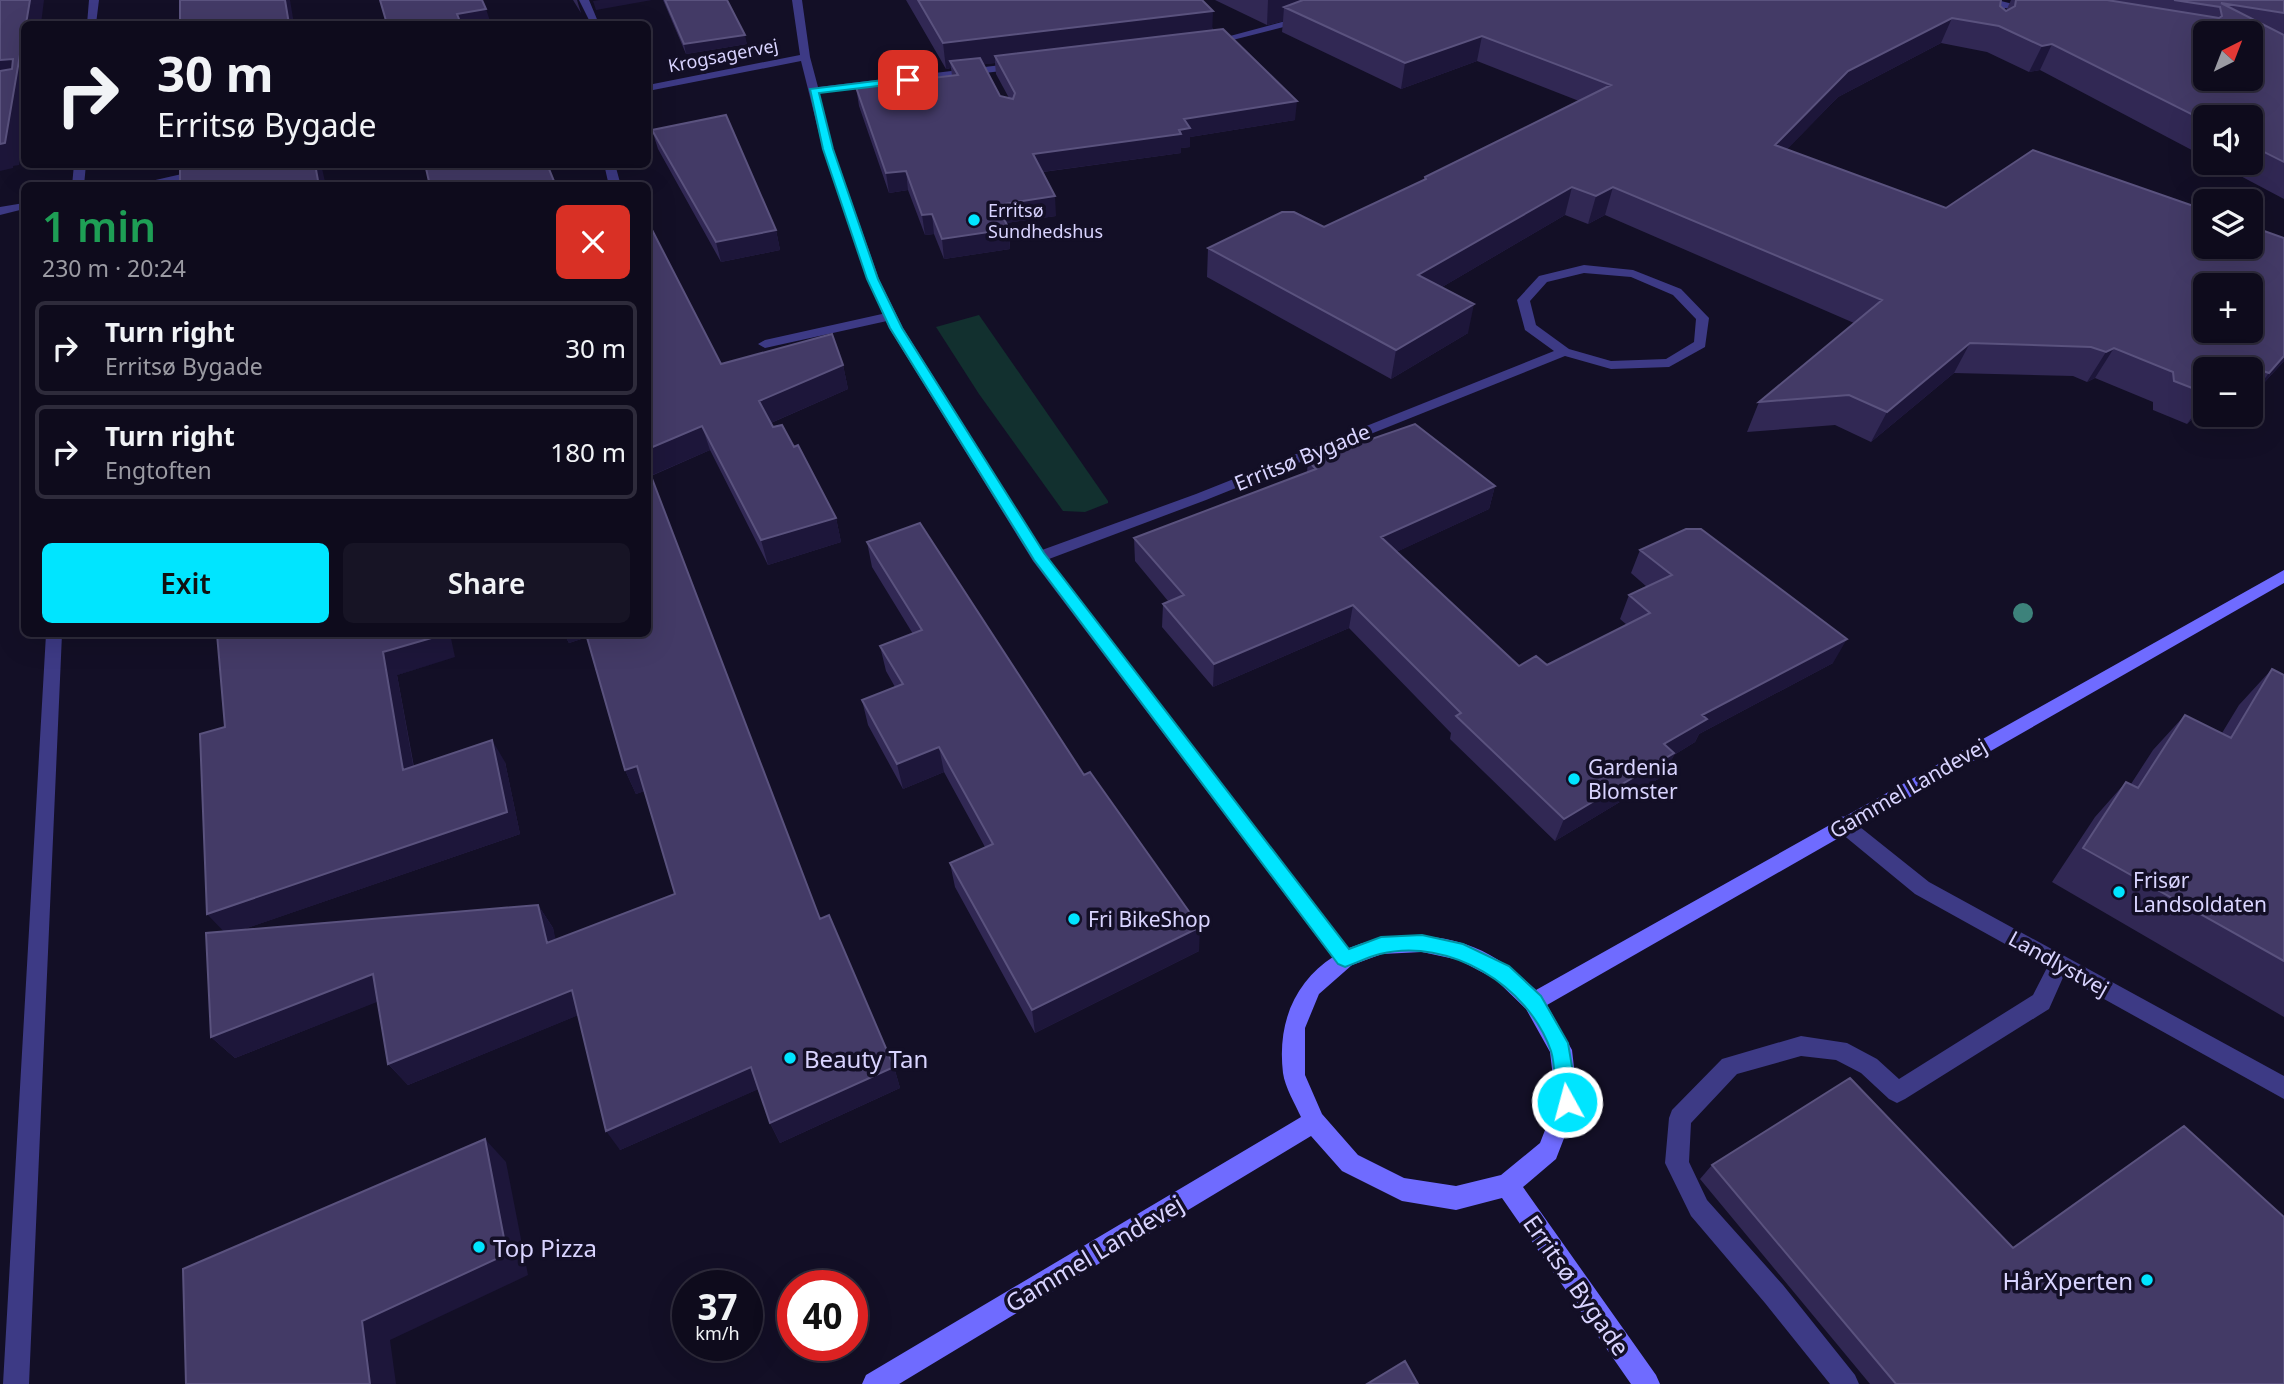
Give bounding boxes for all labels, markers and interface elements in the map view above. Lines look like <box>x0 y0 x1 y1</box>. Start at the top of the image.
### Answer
north arrow <box>2193 21 2263 91</box>
map controls <box>2193 21 2263 427</box>
street label: Krogsagervej <box>666 33 780 77</box>
text: 30 m <box>157 40 274 106</box>
icon: right <box>42 49 133 140</box>
pin <box>878 50 938 110</box>
icon: arrive <box>889 61 927 99</box>
text: Erritsø Bygade <box>157 103 377 146</box>
button: sound <box>2193 105 2263 175</box>
button: layers <box>2193 189 2263 259</box>
text: 1 min <box>42 197 156 254</box>
place label: Erritsø Sundhedshus <box>988 198 1103 243</box>
button: close <box>556 205 630 279</box>
marker: Erritsø Sundhedshus <box>966 212 982 228</box>
text: 230 m · 20:24 <box>42 252 186 284</box>
button: + <box>2193 273 2263 343</box>
text: Turn right <box>105 314 235 350</box>
icon: right <box>46 329 84 367</box>
text: 30 m <box>565 330 626 366</box>
text: Erritsø Bygade <box>105 350 263 382</box>
button: − <box>2193 357 2263 427</box>
street label: Erritsø Bygade <box>1230 417 1374 497</box>
text: Turn right <box>105 418 235 454</box>
icon: right <box>46 433 84 471</box>
text: 180 m <box>550 434 626 470</box>
text: Engtoften <box>105 454 212 486</box>
button: Exit <box>42 543 329 623</box>
button: Share <box>343 543 630 623</box>
street label: Gammel Landevej <box>1824 732 1992 844</box>
place label: Gardenia Blomster <box>1588 753 1678 805</box>
marker: Gardenia Blomster <box>1566 771 1582 787</box>
place label: Frisør Landsoldaten <box>2133 866 2267 918</box>
marker: Frisør Landsoldaten <box>2111 884 2127 900</box>
place label: Fri BikeShop <box>1088 905 1211 933</box>
marker: Fri BikeShop <box>1066 911 1082 927</box>
street label: Landlystvej <box>2004 924 2114 1002</box>
place label: Beauty Tan <box>804 1042 928 1075</box>
marker: Beauty Tan <box>782 1050 798 1066</box>
position arrow <box>1530 1065 1604 1139</box>
street label: Gammel Landevej <box>999 1187 1189 1319</box>
street label: Erritsø Bygade <box>1516 1208 1638 1362</box>
place label: Top Pizza <box>493 1231 597 1264</box>
marker: Top Pizza <box>471 1239 487 1255</box>
place label: HårXperten <box>2003 1264 2133 1297</box>
speed limit sign: 40 <box>777 1270 868 1361</box>
marker: HårXperten <box>2139 1272 2155 1288</box>
text: 37 <box>697 1283 738 1330</box>
text: km/h <box>695 1321 740 1345</box>

